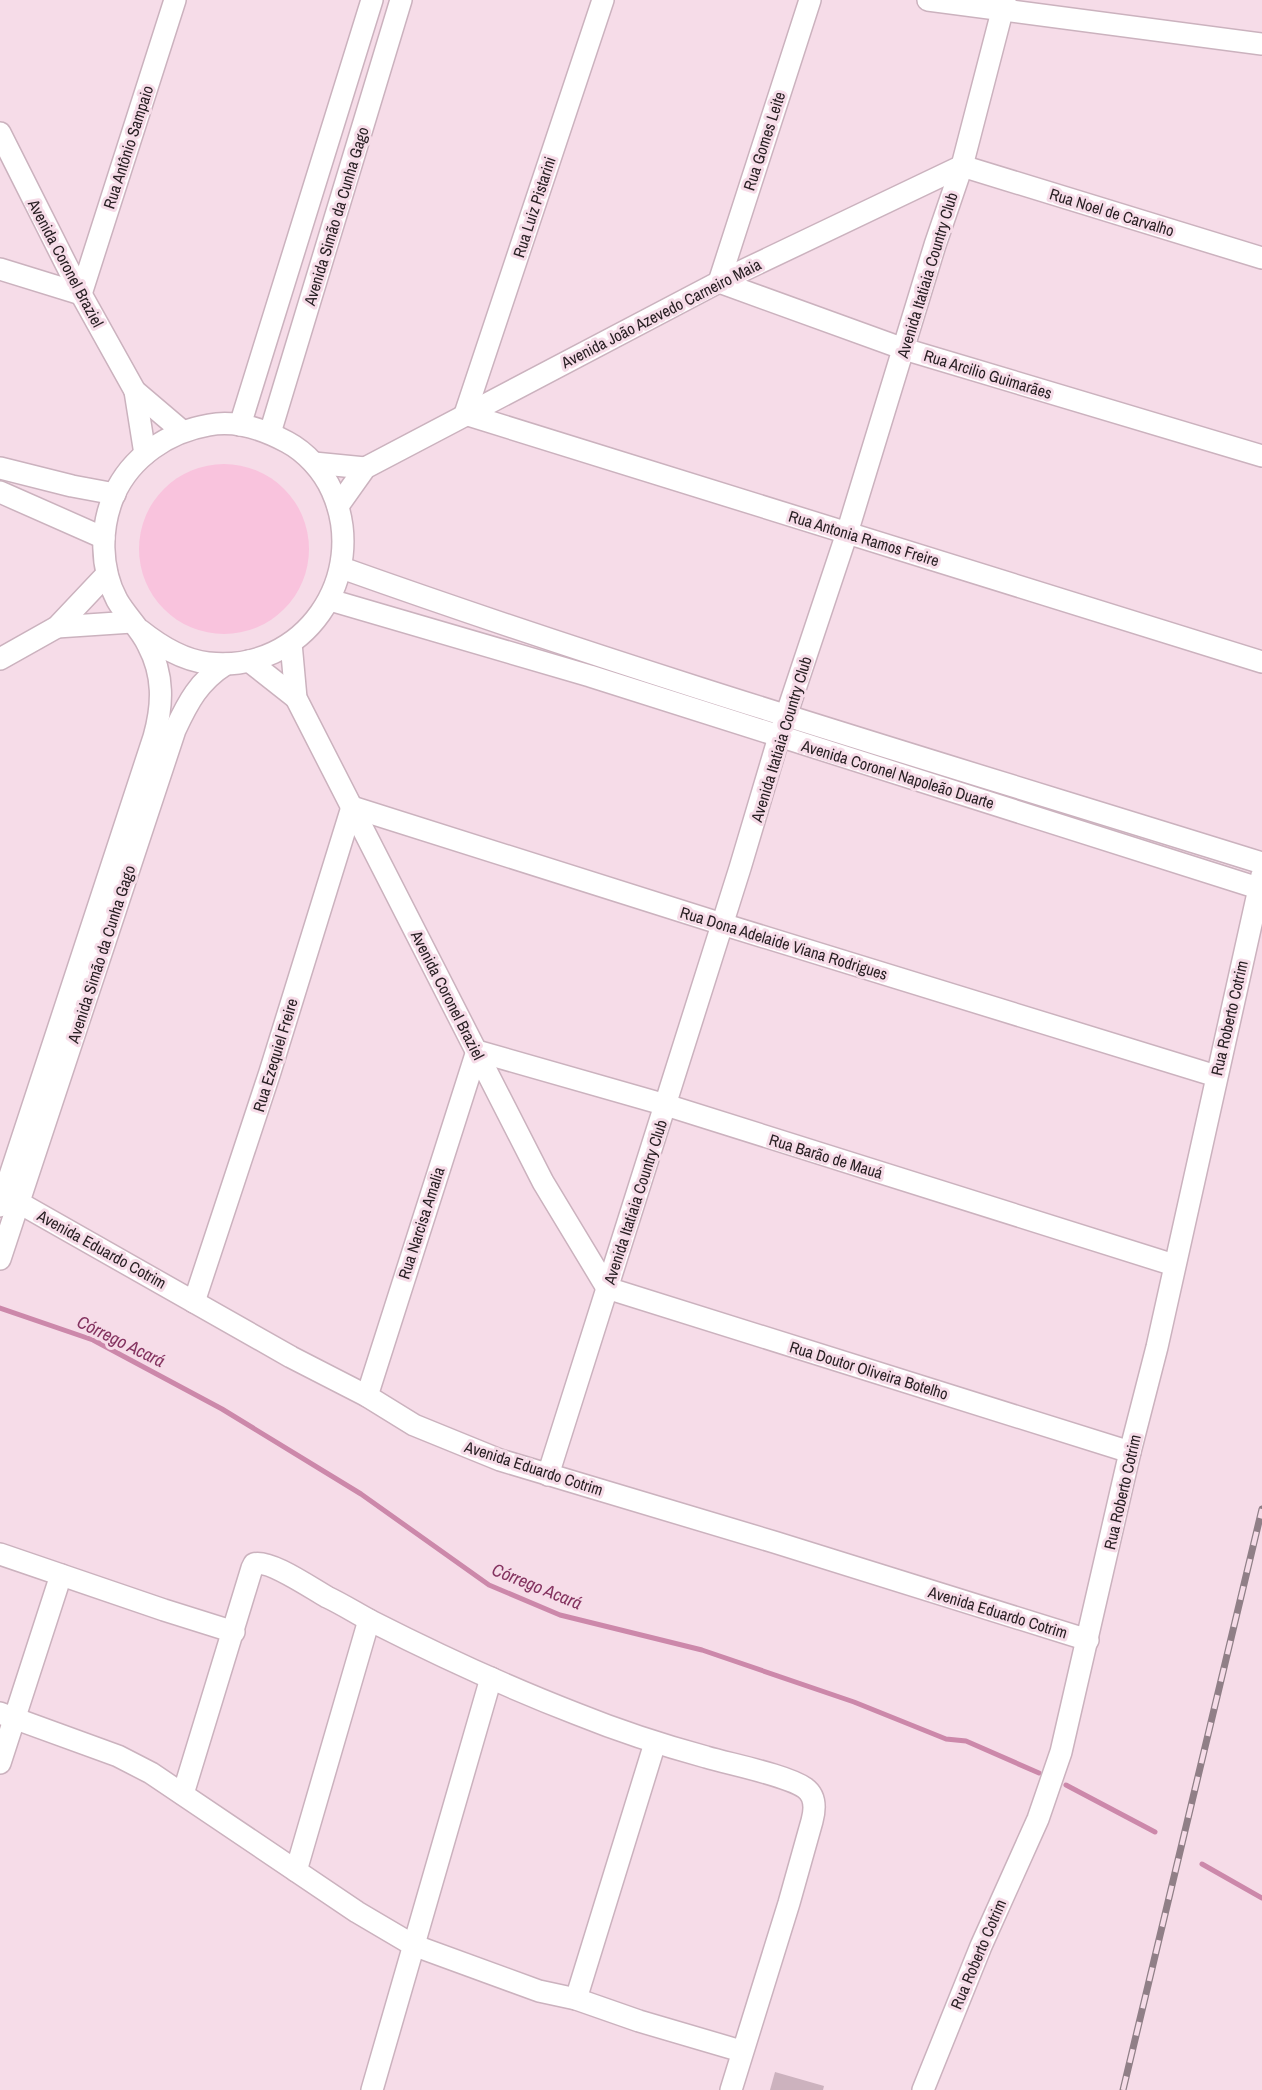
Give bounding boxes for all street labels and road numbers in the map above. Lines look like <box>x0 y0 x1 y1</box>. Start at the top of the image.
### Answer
street label: Rua Antônio Sampaio <box>98 83 158 211</box>
street label: Rua Gomes Leite <box>738 89 790 193</box>
street label: Avenida Simão da Cunha Gago <box>298 124 374 309</box>
street label: Rua Luiz Pistarini <box>507 154 561 260</box>
street label: Rua Noel de Carvalho <box>1047 183 1177 241</box>
street label: Avenida Itatiaia Country Club <box>891 190 963 361</box>
street label: Avenida Coronel Braziel <box>22 194 109 331</box>
street label: Avenida João Azevedo Carneiro Maia <box>556 253 765 374</box>
street label: Rua Arcilio Guimarães <box>921 344 1055 404</box>
street label: Rua Antonia Ramos Freire <box>786 505 942 571</box>
street label: Avenida Itatiaia Country Club <box>745 654 817 825</box>
street label: Avenida Coronel Napoleão Duarte <box>798 734 997 814</box>
street label: Avenida Simão da Cunha Gago <box>62 862 140 1047</box>
street label: Rua Dona Adelaide Viana Rodrigues <box>678 901 890 985</box>
street label: Avenida Coronel Braziel <box>406 926 490 1063</box>
street label: Rua Roberto Cotrim <box>1205 958 1253 1078</box>
street label: Rua Ezequiel Freire <box>247 996 303 1114</box>
street label: Avenida Itatiaia Country Club <box>598 1117 672 1288</box>
street label: Rua Barão de Mauá <box>767 1128 886 1184</box>
street label: Rua Narcisa Amalia <box>393 1163 450 1282</box>
street label: Avenida Eduardo Cotrim <box>33 1204 170 1294</box>
street label: Rua Doutor Oliveira Botelho <box>787 1335 951 1405</box>
street label: Rua Roberto Cotrim <box>1098 1432 1146 1552</box>
street label: Avenida Eduardo Cotrim <box>461 1435 606 1501</box>
street label: Avenida Eduardo Cotrim <box>925 1580 1070 1644</box>
street label: Rua Roberto Cotrim <box>945 1896 1011 2012</box>

